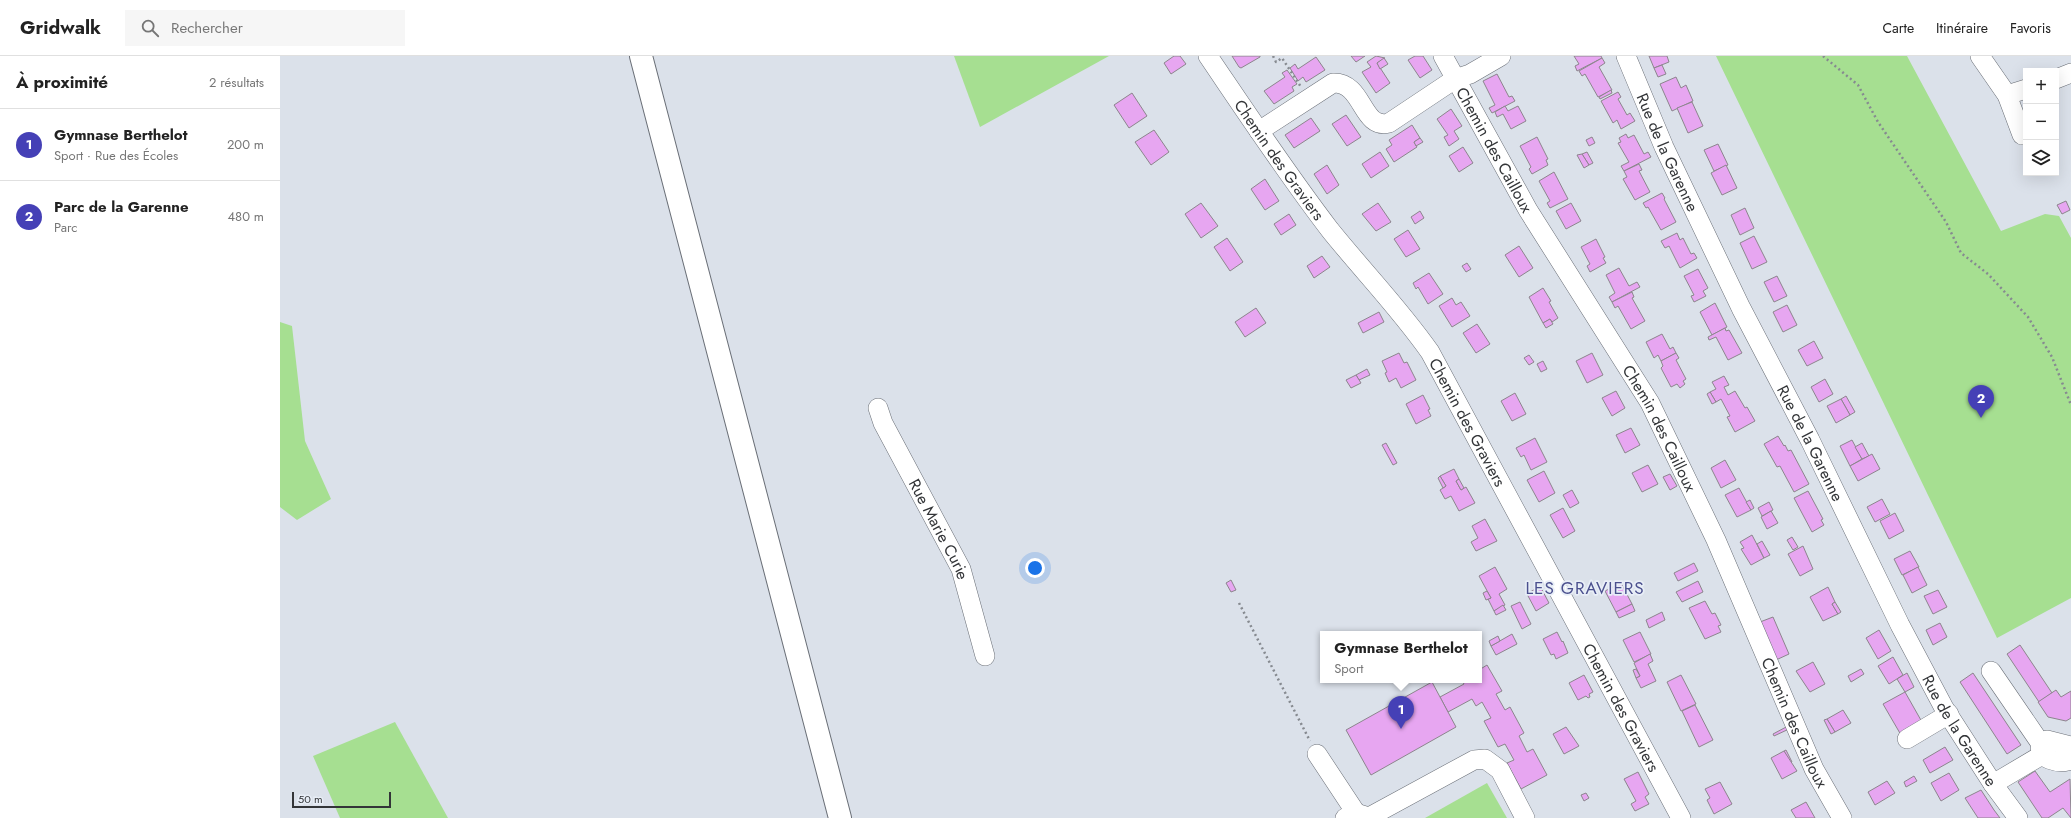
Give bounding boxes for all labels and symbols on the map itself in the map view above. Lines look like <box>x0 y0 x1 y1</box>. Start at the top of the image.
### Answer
street label: Chemin des Cailloux <box>1451 83 1539 217</box>
street label: Rue de la Garenne <box>1631 90 1705 215</box>
street label: Chemin des Graviers <box>1229 95 1330 225</box>
street label: Chemin des Graviers <box>1424 354 1512 491</box>
street label: Chemin des Cailloux <box>1617 360 1703 496</box>
street label: Rue de la Garenne <box>1772 381 1850 505</box>
pin: 2 <box>1968 385 1994 418</box>
street label: Rue Marie Curie <box>903 475 975 582</box>
your location <box>1025 558 1045 578</box>
district label: LES GRAVIERS <box>1525 576 1645 600</box>
street label: Chemin des Graviers <box>1577 639 1665 776</box>
street label: Chemin des Cailloux <box>1756 654 1834 792</box>
street label: Rue de la Garenne <box>1917 670 2003 791</box>
pin: 1 <box>1388 696 1414 729</box>
scale bar <box>292 790 391 809</box>

